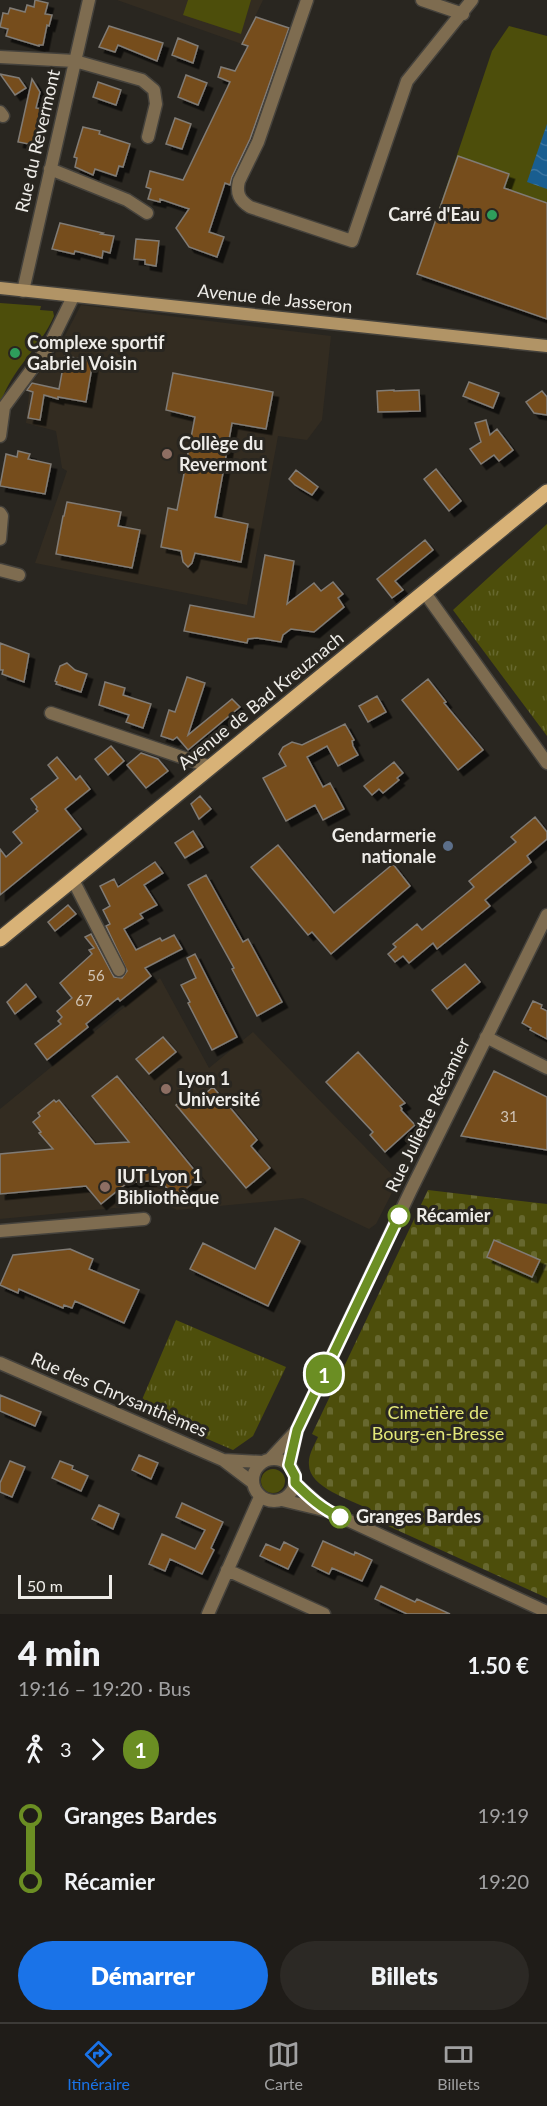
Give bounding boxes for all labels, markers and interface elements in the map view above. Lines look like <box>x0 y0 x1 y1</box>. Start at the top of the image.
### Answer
street label: Rue du Revermont <box>10 67 64 215</box>
place label: Carré d'Eau <box>388 203 480 225</box>
marker: Carré d'Eau <box>485 208 499 222</box>
street label: Avenue de Jasseron <box>197 279 354 317</box>
place label: Complexe sportif Gabriel Voisin <box>27 331 165 374</box>
marker: Complexe sportif Gabriel Voisin <box>8 346 22 360</box>
place label: Collège du Revermont <box>179 432 267 475</box>
marker: Collège du Revermont <box>160 447 174 461</box>
street label: Avenue de Bad Kreuznach <box>173 627 348 774</box>
place label: Gendarmerie nationale <box>332 824 436 867</box>
marker: Gendarmerie nationale <box>441 839 455 853</box>
house number: 56 <box>87 966 105 984</box>
house number: 67 <box>75 991 93 1009</box>
street label: Rue Juliette Récamier <box>380 1033 474 1195</box>
place label: Lyon 1 Université <box>178 1067 260 1110</box>
marker: Lyon 1 Université <box>159 1082 173 1096</box>
house number: 31 <box>500 1107 518 1125</box>
place label: IUT Lyon 1 Bibliothèque <box>117 1165 220 1208</box>
marker: IUT Lyon 1 Bibliothèque <box>98 1180 112 1194</box>
place label: Récamier <box>416 1204 491 1226</box>
marker: Récamier <box>388 1205 410 1227</box>
street label: Rue des Chrysanthèmes <box>28 1347 211 1441</box>
line badge: 1 <box>304 1354 344 1394</box>
text: 1 <box>318 1362 330 1387</box>
park label: Cimetière de Bourg-en-Bresse <box>372 1401 504 1444</box>
place label: Granges Bardes <box>356 1505 481 1527</box>
marker: Granges Bardes <box>329 1506 351 1528</box>
scale bar <box>18 1572 112 1600</box>
text: 50 m <box>27 1576 63 1595</box>
text: 4 min <box>18 1633 100 1673</box>
text: 1.50 € <box>467 1652 529 1679</box>
text: 19:16 – 19:20 · Bus <box>18 1676 191 1700</box>
icon: walk <box>18 1733 51 1766</box>
icon: forward <box>81 1733 114 1766</box>
text: 3 <box>60 1737 72 1761</box>
text: 1 <box>135 1737 147 1762</box>
text: Granges Bardes <box>64 1802 217 1829</box>
text: 19:19 <box>478 1803 529 1827</box>
text: Récamier <box>64 1868 155 1895</box>
text: 19:20 <box>478 1869 529 1893</box>
button: Démarrer <box>18 1941 268 2010</box>
button: Billets <box>280 1941 529 2010</box>
tab: Itinéraire <box>67 2038 130 2093</box>
tab: Carte <box>264 2038 303 2093</box>
tab: Billets <box>437 2038 480 2093</box>

